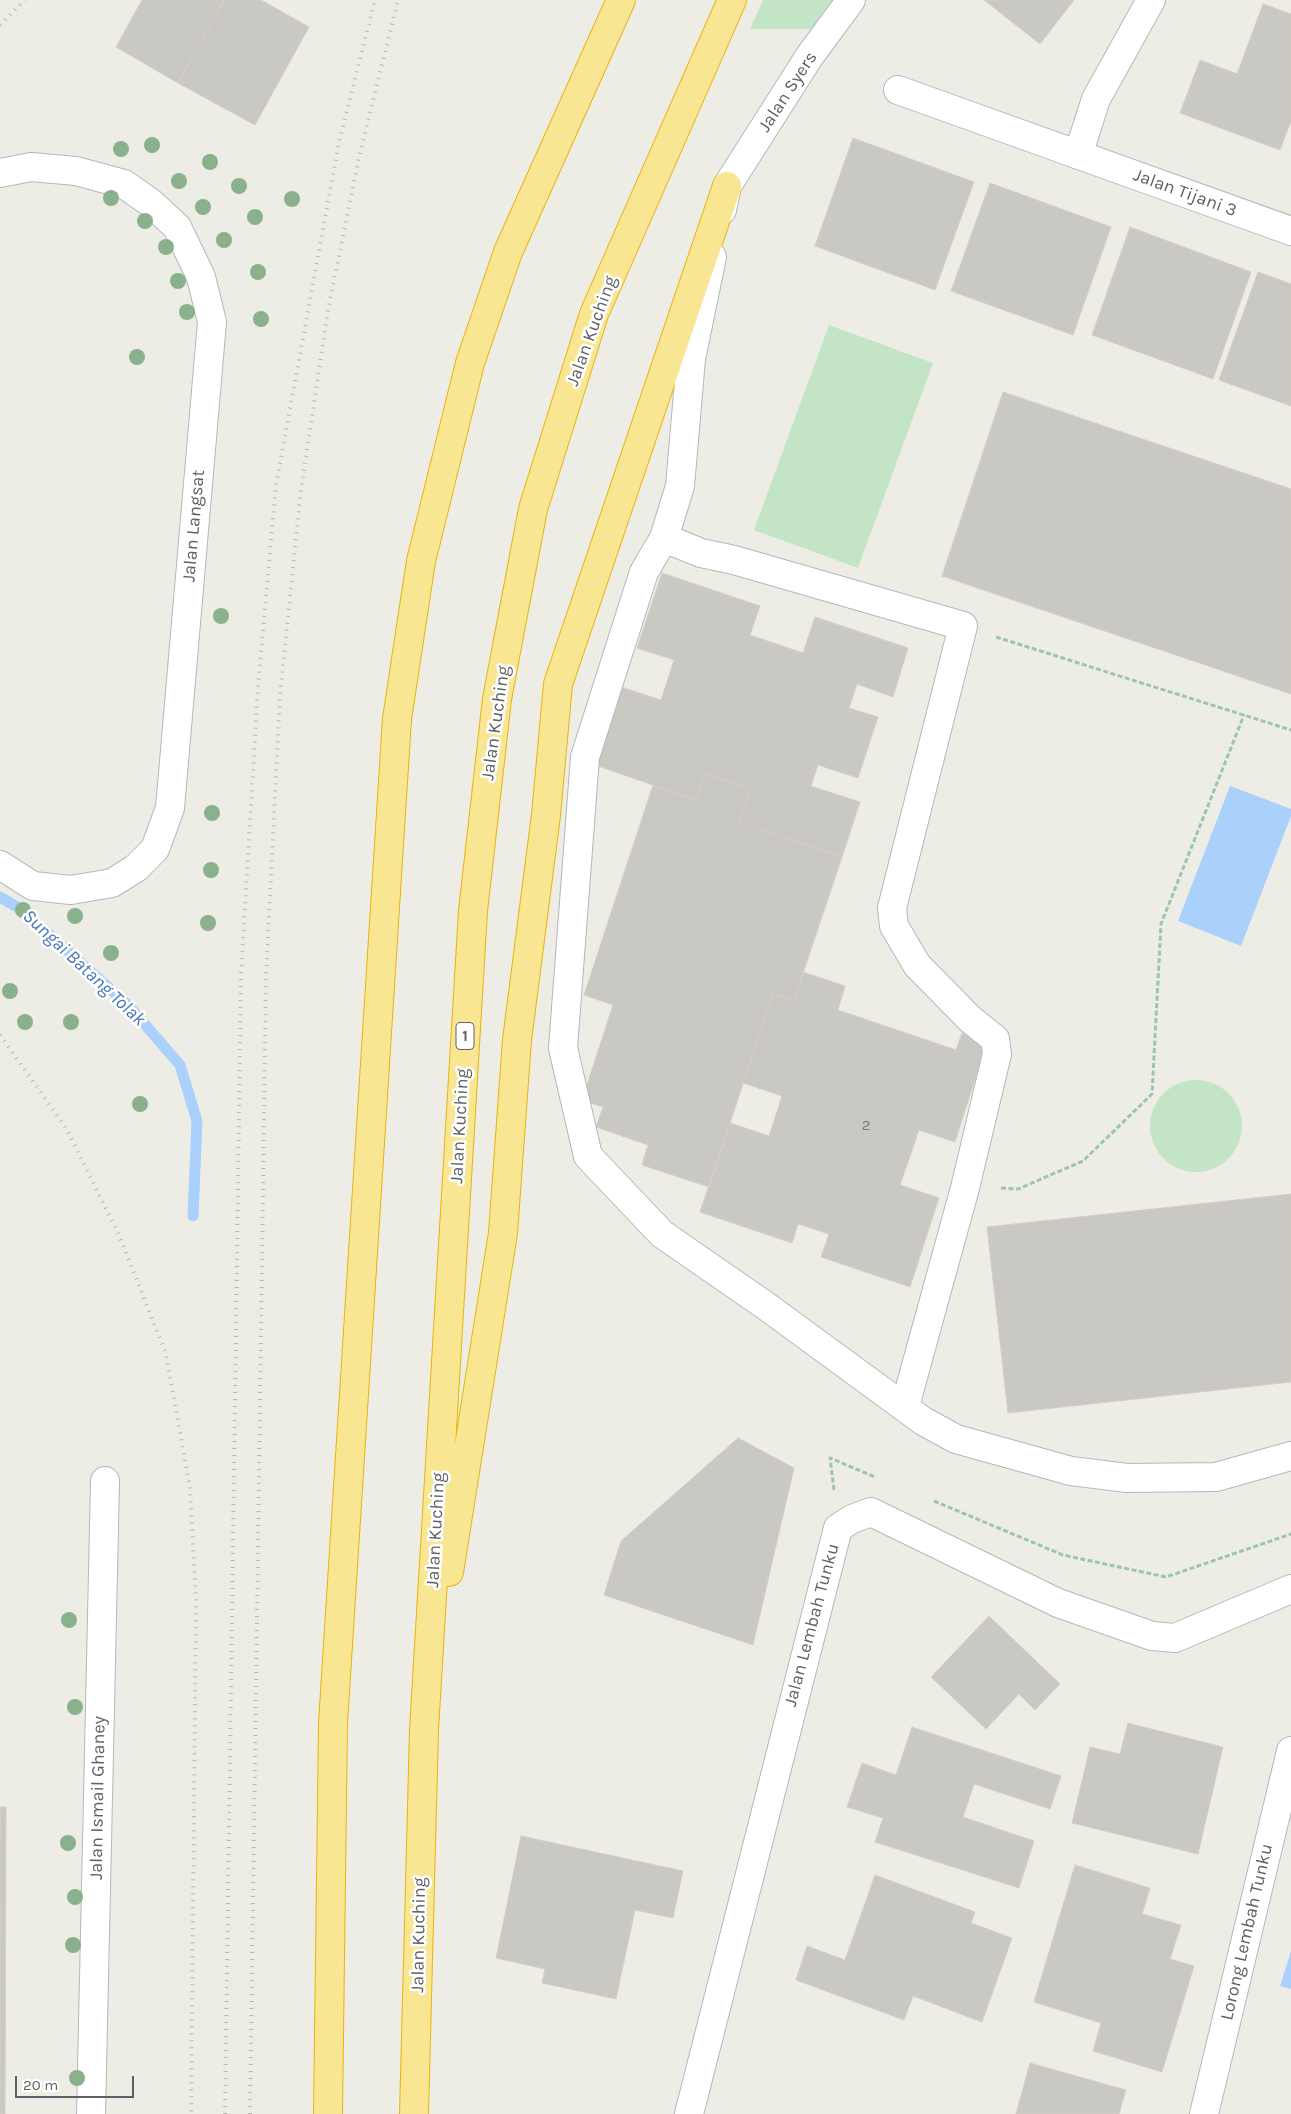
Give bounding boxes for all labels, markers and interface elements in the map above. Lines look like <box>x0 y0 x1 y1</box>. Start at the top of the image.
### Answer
street label: Jalan Syers <box>754 48 822 136</box>
street label: Jalan Tijani 3 <box>1130 164 1240 222</box>
street label: Jalan Kuching <box>562 273 622 389</box>
street label: Jalan Langsat <box>178 469 210 583</box>
street label: Jalan Kuching <box>477 664 515 782</box>
water label: Sungai Batang Tolak <box>18 905 150 1031</box>
road number: 1 <box>456 1022 474 1050</box>
street label: Jalan Kuching <box>446 1068 474 1184</box>
house number: 2 <box>862 1117 870 1135</box>
street label: Jalan Kuching <box>422 1472 450 1588</box>
street label: Jalan Lembah Tunku <box>780 1541 844 1709</box>
street label: Jalan Ismail Ghaney <box>86 1716 110 1880</box>
street label: Lorong Lembah Tunku <box>1216 1842 1278 2022</box>
street label: Jalan Kuching <box>407 1877 431 1993</box>
scale bar <box>18 2066 136 2098</box>
text: 20 m <box>23 2076 58 2094</box>

